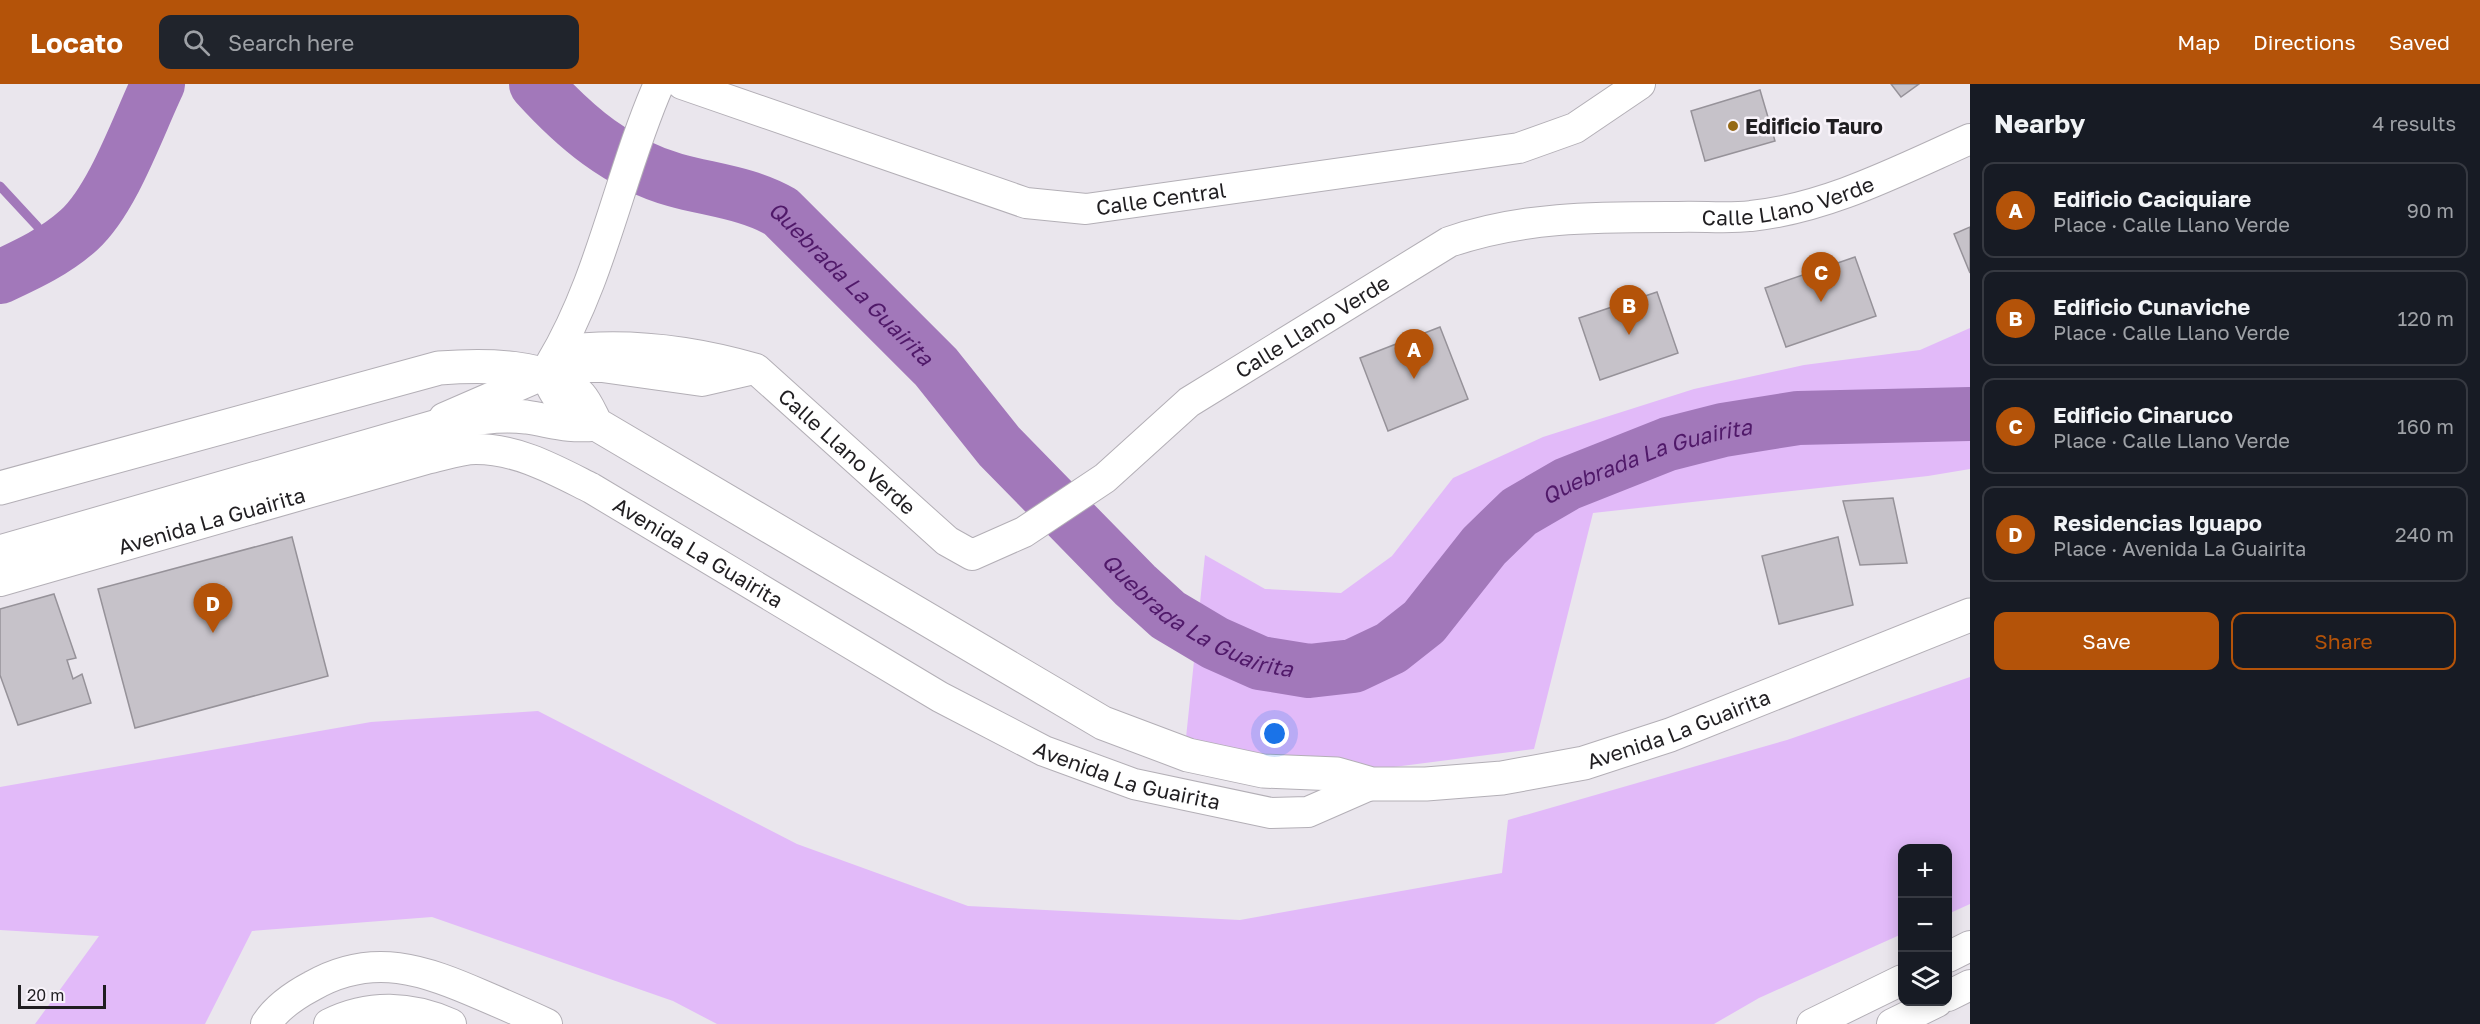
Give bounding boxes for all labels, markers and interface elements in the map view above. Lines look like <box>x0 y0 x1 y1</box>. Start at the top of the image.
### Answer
search box <box>159 15 579 69</box>
text: Locato <box>30 26 123 59</box>
icon: search <box>180 26 213 59</box>
text: Search here <box>228 29 354 56</box>
text: Map <box>2177 29 2220 55</box>
text: Directions <box>2253 29 2356 55</box>
text: Saved <box>2389 29 2450 55</box>
text: Nearby <box>1994 108 2085 139</box>
text: 4 results <box>2372 111 2456 135</box>
place label: Edificio Tauro <box>1745 113 1883 139</box>
marker: Edificio Tauro <box>1726 119 1740 133</box>
street label: Calle Llano Verde <box>1701 170 1878 230</box>
street label: Calle Central <box>1094 176 1228 220</box>
text: Edificio Caciquiare <box>2053 185 2251 212</box>
water label: Quebrada La Guairita <box>765 195 941 372</box>
text: A <box>2008 198 2023 222</box>
text: 90 m <box>2407 198 2454 222</box>
text: Place · Calle Llano Verde <box>2053 212 2290 236</box>
pin: C <box>1802 252 1840 302</box>
street label: Calle Llano Verde <box>1230 269 1394 383</box>
pin: B <box>1610 286 1648 335</box>
text: Edificio Cunaviche <box>2053 293 2250 320</box>
text: B <box>2008 306 2023 330</box>
text: 120 m <box>2398 306 2454 330</box>
text: Place · Calle Llano Verde <box>2053 320 2290 344</box>
pin: A <box>1394 330 1434 379</box>
street label: Calle Llano Verde <box>773 383 921 520</box>
text: Edificio Cinaruco <box>2053 401 2233 428</box>
water label: Quebrada La Guairita <box>1536 412 1755 510</box>
text: C <box>2008 414 2023 438</box>
text: 160 m <box>2397 414 2454 438</box>
text: Place · Calle Llano Verde <box>2053 428 2290 452</box>
street label: Avenida La Guairita <box>115 481 308 560</box>
street label: Avenida La Guairita <box>609 491 788 613</box>
text: Residencias Iguapo <box>2053 509 2262 536</box>
text: D <box>2008 522 2023 546</box>
text: 240 m <box>2395 522 2454 546</box>
text: Place · Avenida La Guairita <box>2053 536 2306 560</box>
water label: Quebrada La Guairita <box>1097 547 1297 682</box>
pin: D <box>194 584 232 633</box>
button: Save <box>1994 612 2219 670</box>
button: Share <box>2231 612 2456 670</box>
street label: Avenida La Guairita <box>1583 683 1774 774</box>
your location <box>1260 719 1289 748</box>
street label: Avenida La Guairita <box>1030 735 1223 815</box>
map controls <box>1898 844 1952 1006</box>
button: + <box>1898 844 1952 898</box>
button: − <box>1898 898 1952 952</box>
button: layers <box>1898 952 1952 1006</box>
scale bar <box>18 982 106 1010</box>
text: 20 m <box>27 985 64 1005</box>

